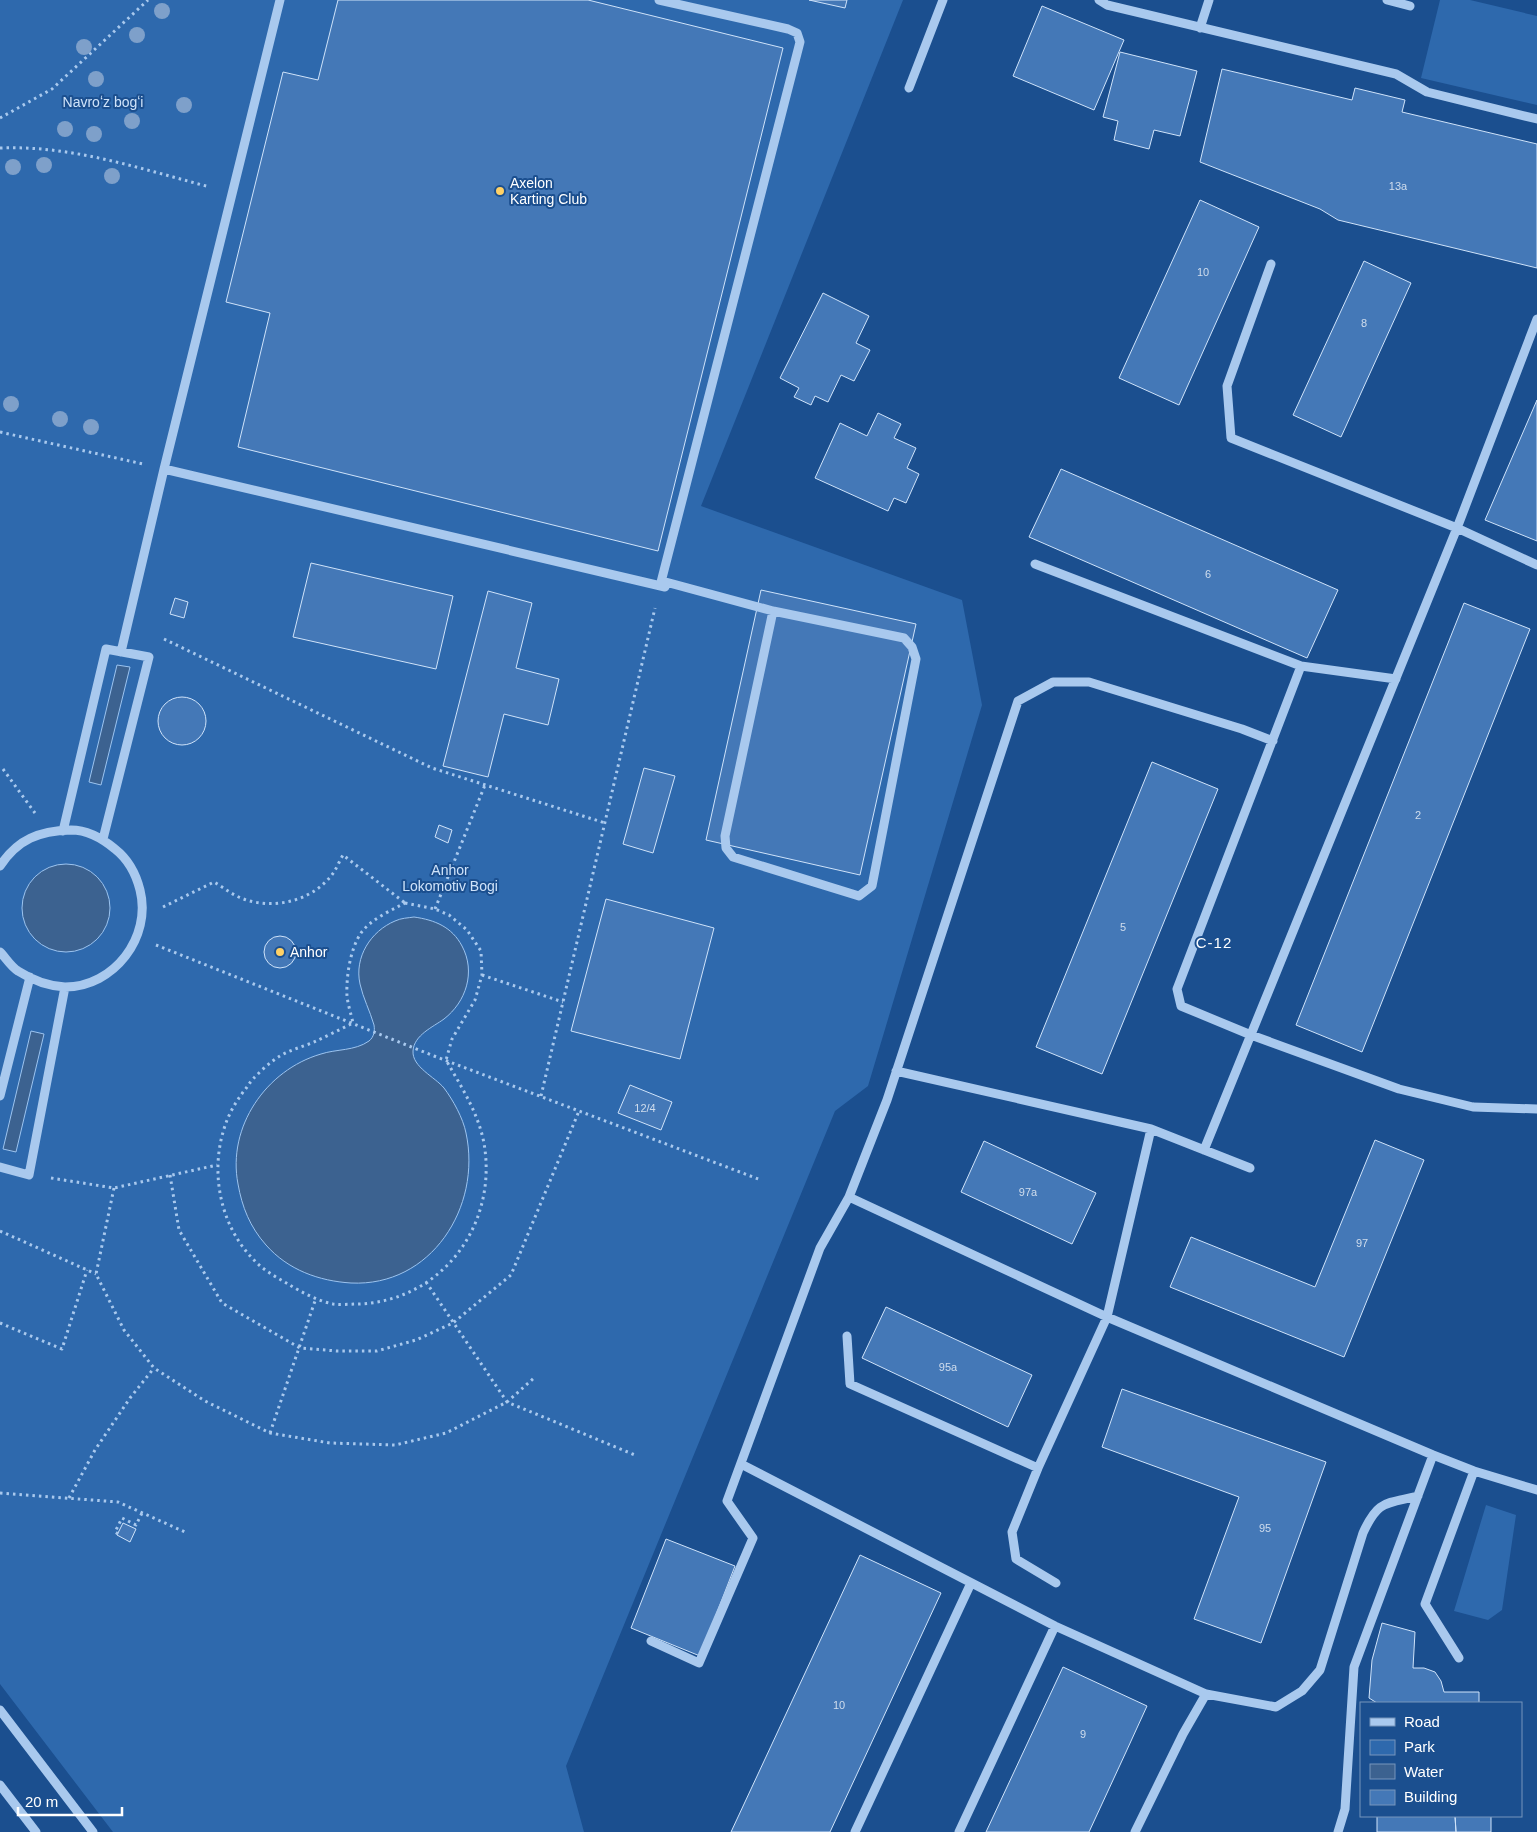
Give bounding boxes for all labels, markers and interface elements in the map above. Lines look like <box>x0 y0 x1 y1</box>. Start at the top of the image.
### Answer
park label: Navroʻz bogʻi <box>63 94 143 110</box>
place label: Axelon Karting Club <box>510 175 587 207</box>
house number: 13a <box>1389 180 1408 192</box>
marker: Axelon Karting Club <box>494 185 506 197</box>
house number: 10 <box>1197 266 1209 278</box>
house number: 8 <box>1361 317 1367 329</box>
house number: 6 <box>1205 568 1211 580</box>
house number: 2 <box>1415 809 1421 821</box>
park label: Anhor Lokomotiv Bogi <box>402 862 498 894</box>
house number: 5 <box>1120 921 1126 933</box>
district label: C-12 <box>1196 934 1232 951</box>
place label: Anhor <box>290 944 328 960</box>
marker: Anhor <box>274 946 286 958</box>
house number: 12/4 <box>634 1102 656 1114</box>
house number: 97а <box>1019 1186 1038 1198</box>
house number: 97 <box>1356 1237 1368 1249</box>
house number: 95а <box>939 1361 958 1373</box>
house number: 95 <box>1259 1522 1271 1534</box>
house number: 10 <box>833 1699 845 1711</box>
legend <box>1360 1702 1522 1817</box>
text: Road <box>1404 1713 1440 1730</box>
house number: 9 <box>1080 1728 1086 1740</box>
text: Park <box>1404 1738 1435 1755</box>
text: Water <box>1404 1763 1443 1780</box>
scale bar <box>18 1784 121 1816</box>
text: Building <box>1404 1788 1457 1805</box>
text: 20 m <box>25 1793 58 1810</box>

